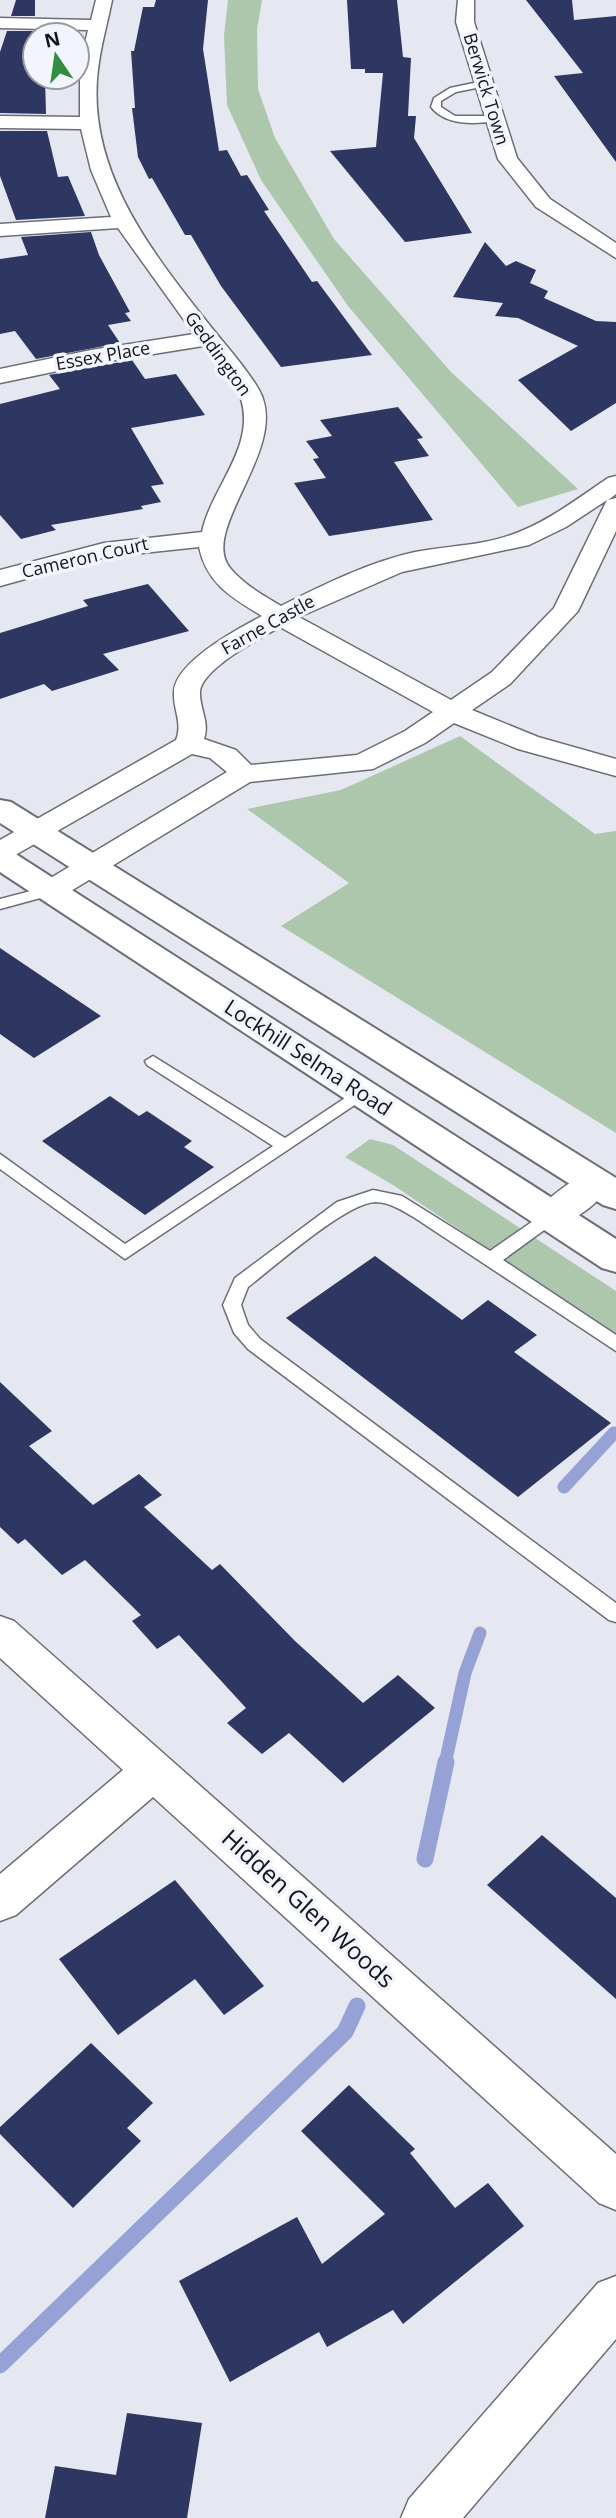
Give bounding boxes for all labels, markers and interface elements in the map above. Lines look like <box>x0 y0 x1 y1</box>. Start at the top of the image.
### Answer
north arrow <box>21 21 91 91</box>
text: N <box>42 25 63 54</box>
street label: Berwick Town <box>459 30 515 148</box>
street label: Geddington <box>180 306 258 400</box>
street label: Essex Place <box>54 335 152 375</box>
street label: Cameron Court <box>19 531 150 583</box>
street label: Farne Castle <box>216 589 319 660</box>
street label: Lockhill Selma Road <box>219 993 398 1122</box>
street label: Hidden Glen Woods <box>215 1821 403 1995</box>

